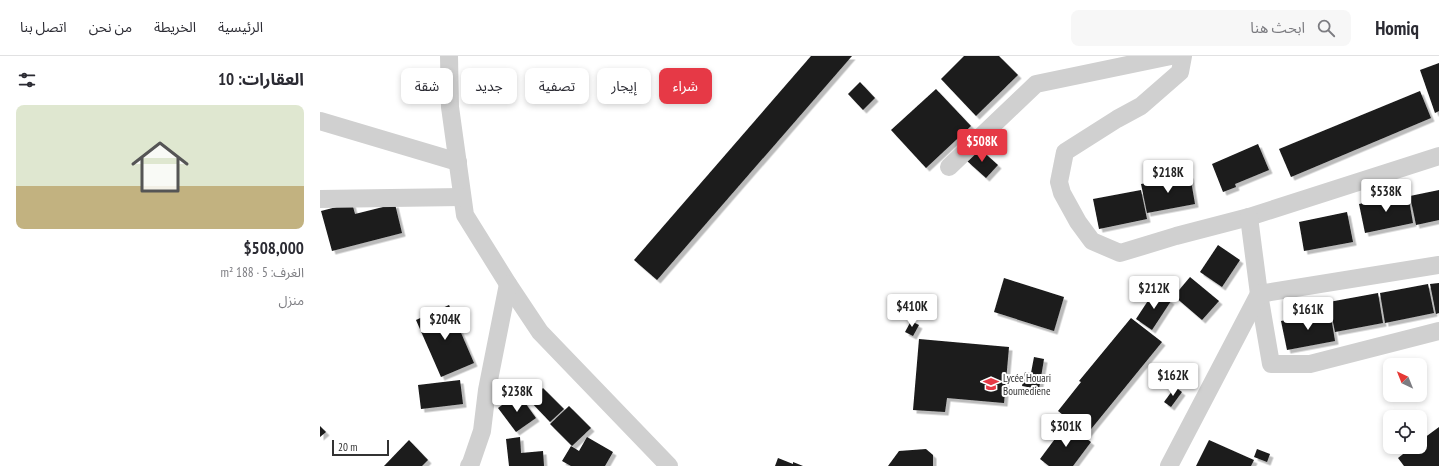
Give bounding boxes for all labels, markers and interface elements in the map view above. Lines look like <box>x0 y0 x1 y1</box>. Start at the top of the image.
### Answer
search box <box>1071 10 1351 46</box>
text: Homiq <box>1375 16 1419 40</box>
icon: search <box>1315 17 1337 39</box>
text: اتصل بنا <box>20 18 67 36</box>
text: من نحن <box>89 18 132 36</box>
text: الخريطة <box>154 18 196 36</box>
text: الرئيسية <box>218 18 263 36</box>
text: ابحث هنا <box>1250 18 1305 37</box>
text: العقارات: 10 <box>218 68 304 90</box>
chip: شقة <box>401 68 453 104</box>
chip: جديد <box>461 68 517 104</box>
chip: تصفية <box>525 68 589 104</box>
chip: إيجار <box>597 68 651 104</box>
chip: شراء <box>659 68 712 104</box>
icon: filters <box>16 69 38 91</box>
pin: $508K <box>954 129 1010 163</box>
icon: home <box>124 131 196 203</box>
text: $508K <box>966 133 998 150</box>
pin: $218K <box>1140 160 1196 194</box>
text: $218K <box>1152 164 1184 181</box>
pin: $538K <box>1358 179 1414 213</box>
text: $538K <box>1370 183 1402 200</box>
text: $508,000 <box>243 237 304 259</box>
text: الغرف: 5 · 188 m² <box>221 264 304 281</box>
pin: $212K <box>1126 276 1182 310</box>
text: $212K <box>1138 280 1170 297</box>
text: منزل <box>279 292 304 309</box>
pin: $410K <box>884 294 940 328</box>
pin: $161K <box>1280 297 1336 331</box>
text: $410K <box>896 298 928 315</box>
text: $161K <box>1292 301 1324 318</box>
pin: $204K <box>417 307 473 341</box>
text: $204K <box>429 311 461 328</box>
north arrow <box>1383 358 1427 402</box>
map controls <box>1383 358 1427 454</box>
pin: $162K <box>1145 363 1201 397</box>
text: $162K <box>1157 367 1189 384</box>
place label: Lycée Houari Boumediene <box>1003 371 1051 398</box>
school or university icon: Lycée Houari Boumediene <box>982 375 1000 393</box>
pin: $238K <box>489 379 545 413</box>
text: $238K <box>501 383 533 400</box>
button: locate <box>1383 410 1427 454</box>
pin: $301K <box>1038 414 1094 448</box>
text: $301K <box>1050 418 1082 435</box>
scale bar <box>332 438 389 457</box>
text: 20 m <box>338 440 357 454</box>

